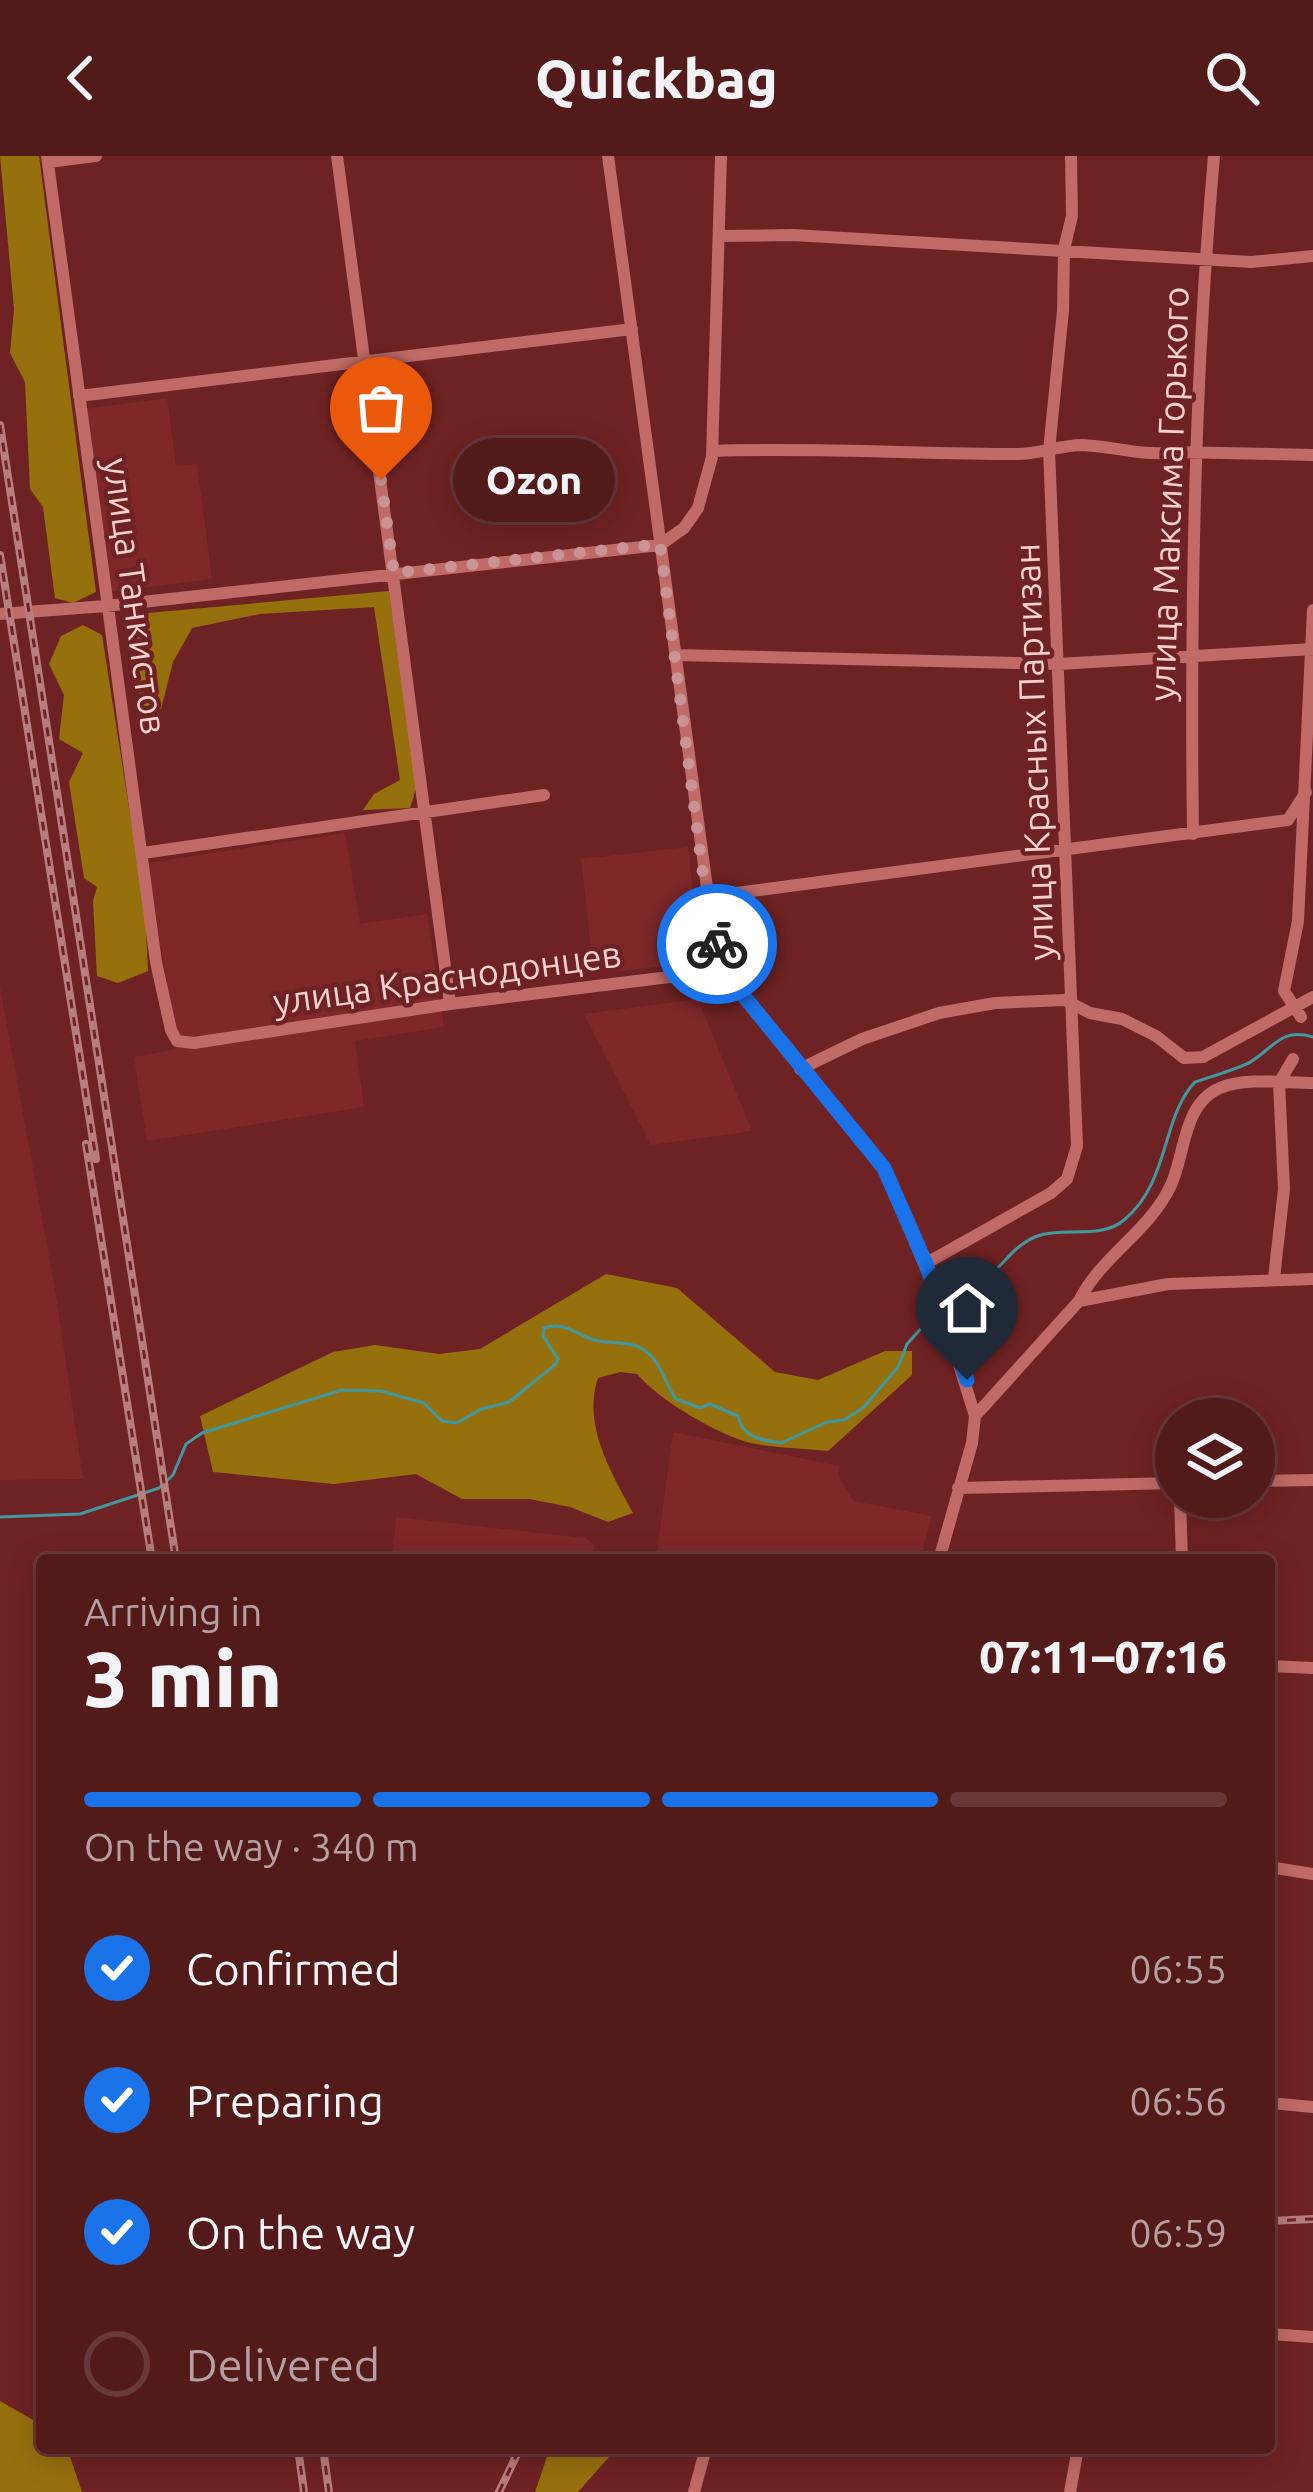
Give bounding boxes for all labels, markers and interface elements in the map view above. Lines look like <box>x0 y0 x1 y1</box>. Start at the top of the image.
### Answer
icon: back <box>48 45 114 111</box>
icon: search <box>1199 45 1265 111</box>
text: Quickbag <box>535 48 778 108</box>
street label: улица Максима Горького <box>1140 286 1196 702</box>
pin <box>330 357 432 480</box>
icon: bag <box>348 375 414 441</box>
callout: Ozon <box>453 438 615 522</box>
street label: улица Танкистов <box>96 455 176 737</box>
text: Ozon <box>486 458 582 501</box>
street label: улица Красных Партизан <box>1005 543 1061 961</box>
courier <box>657 884 777 1004</box>
icon: bike <box>684 911 750 977</box>
street label: улица Краснодонцев <box>270 932 624 1022</box>
pin <box>916 1257 1018 1380</box>
icon: home <box>934 1275 1000 1341</box>
map controls <box>1155 1398 1275 1518</box>
button: layers <box>1155 1398 1275 1518</box>
text: Arriving in <box>84 1590 262 1633</box>
text: 07:11–07:16 <box>979 1631 1227 1682</box>
text: 3 min <box>84 1634 282 1722</box>
text: On the way · 340 m <box>84 1825 419 1868</box>
icon: check <box>84 1935 150 2001</box>
text: Confirmed <box>186 1943 401 1994</box>
text: 06:55 <box>1129 1947 1227 1990</box>
icon: check <box>84 2067 150 2133</box>
text: Preparing <box>186 2075 384 2126</box>
text: 06:56 <box>1129 2079 1227 2122</box>
icon: check <box>84 2199 150 2265</box>
text: On the way <box>186 2207 415 2258</box>
text: 06:59 <box>1129 2211 1227 2254</box>
text: Delivered <box>186 2339 380 2390</box>

